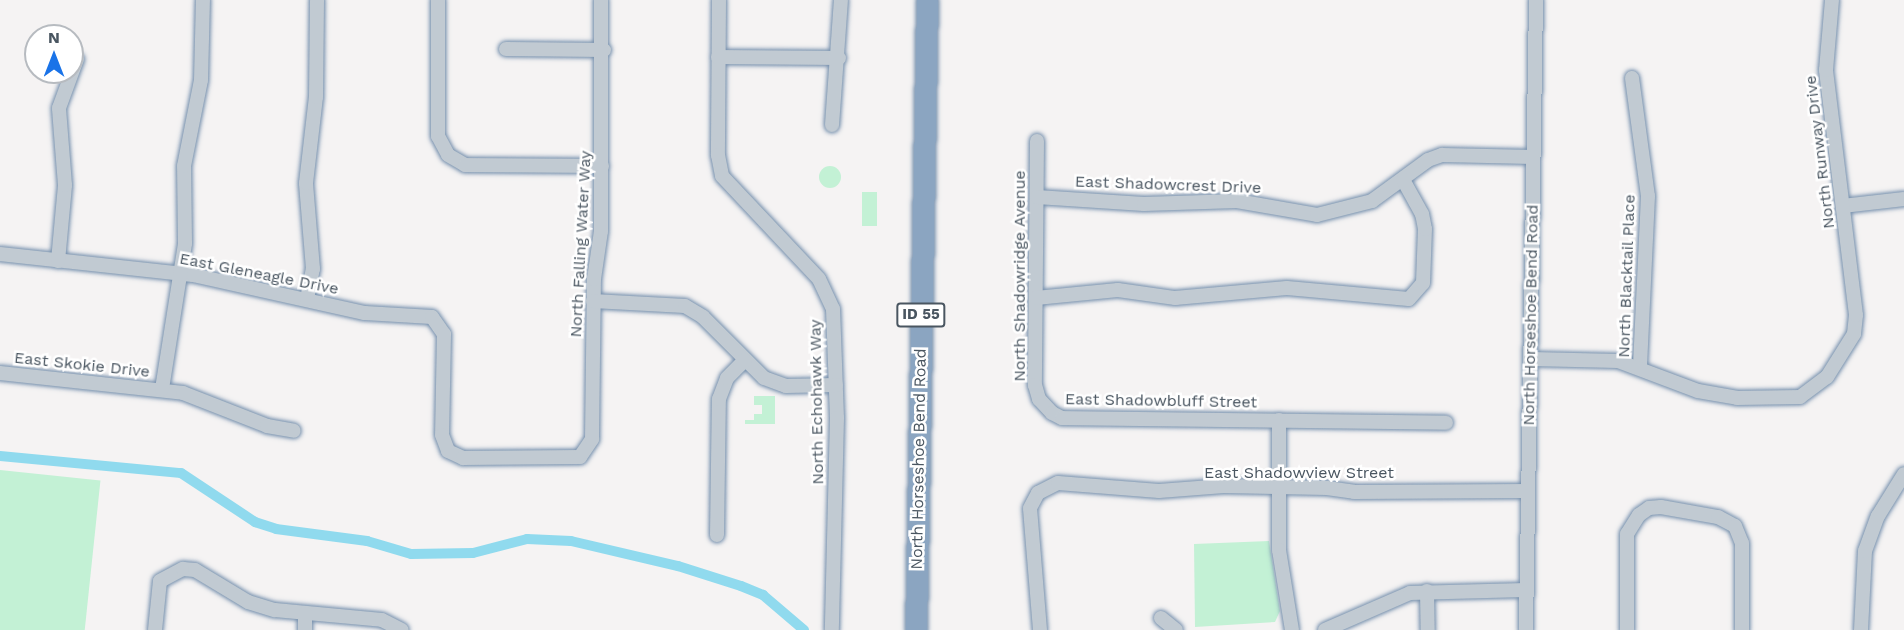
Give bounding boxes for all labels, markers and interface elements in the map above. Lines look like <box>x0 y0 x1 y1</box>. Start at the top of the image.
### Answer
north arrow <box>24 24 84 84</box>
text: N <box>48 28 60 47</box>
street label: North Runway Drive <box>1801 74 1839 230</box>
street label: North Falling Water Way <box>566 150 596 338</box>
street label: North Shadowridge Avenue <box>1010 170 1030 382</box>
street label: East Shadowcrest Drive <box>1075 172 1261 198</box>
street label: North Blacktail Place <box>1615 194 1639 358</box>
street label: North Horseshoe Bend Road <box>1519 204 1543 426</box>
street label: East Gleneagle Drive <box>178 249 340 299</box>
road number: ID 55 <box>896 303 946 327</box>
street label: North Echohawk Way <box>806 319 828 485</box>
street label: East Skokie Drive <box>13 348 151 382</box>
street label: North Horseshoe Bend Road <box>907 348 931 570</box>
street label: East Shadowbluff Street <box>1064 390 1258 412</box>
street label: East Shadowview Street <box>1204 463 1394 483</box>

